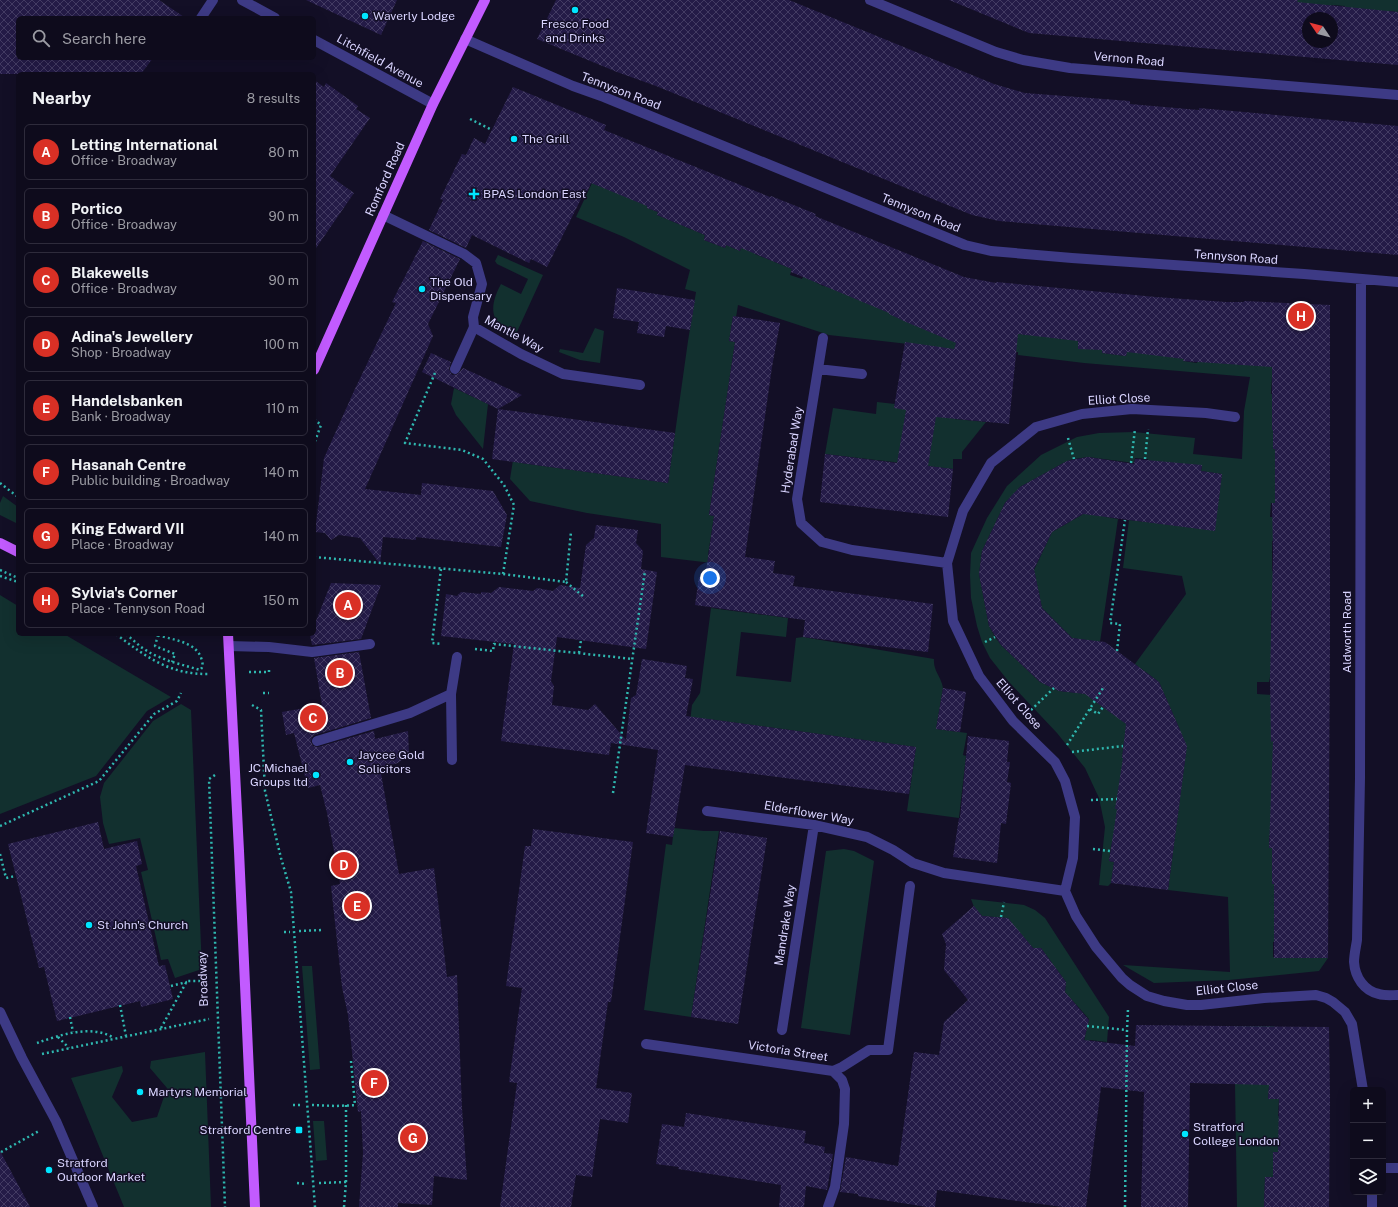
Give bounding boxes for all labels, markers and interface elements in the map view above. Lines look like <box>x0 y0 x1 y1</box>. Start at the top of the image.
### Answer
marker: Fresco Food and Drinks <box>570 5 580 15</box>
place label: Waverly Lodge <box>373 9 455 23</box>
marker: Waverly Lodge <box>360 11 370 21</box>
north arrow <box>1302 12 1338 48</box>
search box <box>16 16 316 60</box>
place label: Fresco Food and Drinks <box>541 17 609 45</box>
icon: search <box>30 27 52 49</box>
text: Search here <box>62 30 146 47</box>
street label: Litchfield Avenue <box>334 31 426 91</box>
street label: Vernon Road <box>1093 49 1165 69</box>
street label: Tennyson Road <box>579 69 663 113</box>
text: Nearby <box>32 88 91 108</box>
text: 8 results <box>247 91 300 106</box>
place label: The Grill <box>522 132 570 146</box>
marker: The Grill <box>509 134 519 144</box>
text: Letting International <box>71 136 218 153</box>
street label: Romford Road <box>362 140 408 218</box>
text: A <box>41 145 51 160</box>
text: 80 m <box>268 145 299 160</box>
text: Office · Broadway <box>71 153 177 168</box>
place label: BPAS London East <box>483 187 586 201</box>
marker: BPAS London East <box>468 188 480 200</box>
street label: Tennyson Road <box>879 191 963 235</box>
text: Portico <box>71 200 122 217</box>
text: B <box>42 209 50 224</box>
text: 90 m <box>269 209 299 224</box>
text: Office · Broadway <box>71 217 177 232</box>
street label: Tennyson Road <box>1194 247 1278 267</box>
text: Blakewells <box>71 264 149 281</box>
text: C <box>41 273 51 288</box>
text: 90 m <box>269 273 299 288</box>
place label: The Old Dispensary <box>430 275 493 303</box>
text: Office · Broadway <box>71 281 177 296</box>
marker: The Old Dispensary <box>417 284 427 294</box>
pin: H <box>1288 301 1314 331</box>
street label: Mantle Way <box>482 313 547 356</box>
text: Adina's Jewellery <box>71 328 193 345</box>
text: D <box>41 337 51 352</box>
text: 100 m <box>263 337 299 352</box>
text: Shop · Broadway <box>71 345 171 360</box>
street label: Elliot Close <box>1087 390 1151 408</box>
text: Handelsbanken <box>71 392 183 409</box>
text: E <box>42 401 50 416</box>
text: 110 m <box>266 401 299 416</box>
street label: Hyderabad Way <box>778 405 806 494</box>
text: Bank · Broadway <box>71 409 171 424</box>
text: Hasanah Centre <box>71 456 186 473</box>
text: F <box>42 465 50 480</box>
text: 140 m <box>263 465 299 480</box>
text: Public building · Broadway <box>71 473 230 488</box>
text: King Edward VII <box>71 520 184 537</box>
text: G <box>41 529 51 544</box>
text: 140 m <box>263 529 299 544</box>
text: Place · Broadway <box>71 537 174 552</box>
your location <box>700 568 720 588</box>
text: Sylvia's Corner <box>71 584 177 601</box>
pin: A <box>335 590 361 620</box>
street label: Aldworth Road <box>1340 591 1354 673</box>
text: H <box>41 593 51 608</box>
text: 150 m <box>263 593 299 608</box>
text: Place · Tennyson Road <box>71 601 205 616</box>
pin: B <box>327 658 353 688</box>
street label: Elliot Close <box>993 676 1045 732</box>
pin: C <box>300 703 326 733</box>
place label: Jaycee Gold Solicitors <box>358 748 424 776</box>
marker: Jaycee Gold Solicitors <box>345 757 355 767</box>
place label: JC Michael Groups ltd <box>248 761 308 789</box>
marker: JC Michael Groups ltd <box>311 770 321 780</box>
street label: Elderflower Way <box>763 798 856 828</box>
pin: D <box>331 850 357 880</box>
street label: Mandrake Way <box>772 883 798 967</box>
pin: E <box>344 891 370 921</box>
place label: St John's Church <box>97 918 188 932</box>
marker: St John's Church <box>84 920 94 930</box>
street label: Broadway <box>195 951 211 1007</box>
street label: Elliot Close <box>1195 978 1259 998</box>
street label: Victoria Street <box>747 1038 829 1064</box>
pin: F <box>361 1068 387 1098</box>
place label: Martyrs Memorial <box>148 1085 247 1099</box>
marker: Martyrs Memorial <box>135 1087 145 1097</box>
map controls <box>1350 1087 1386 1195</box>
button: + <box>1350 1087 1386 1123</box>
place label: Stratford College London <box>1193 1120 1280 1148</box>
place label: Stratford Centre <box>200 1123 291 1137</box>
pin: G <box>400 1123 426 1153</box>
button: − <box>1350 1123 1386 1159</box>
marker: Stratford Centre <box>294 1125 304 1135</box>
marker: Stratford College London <box>1180 1129 1190 1139</box>
place label: Stratford Outdoor Market <box>57 1156 146 1184</box>
button: layers <box>1350 1159 1386 1195</box>
marker: Stratford Outdoor Market <box>44 1165 54 1175</box>

